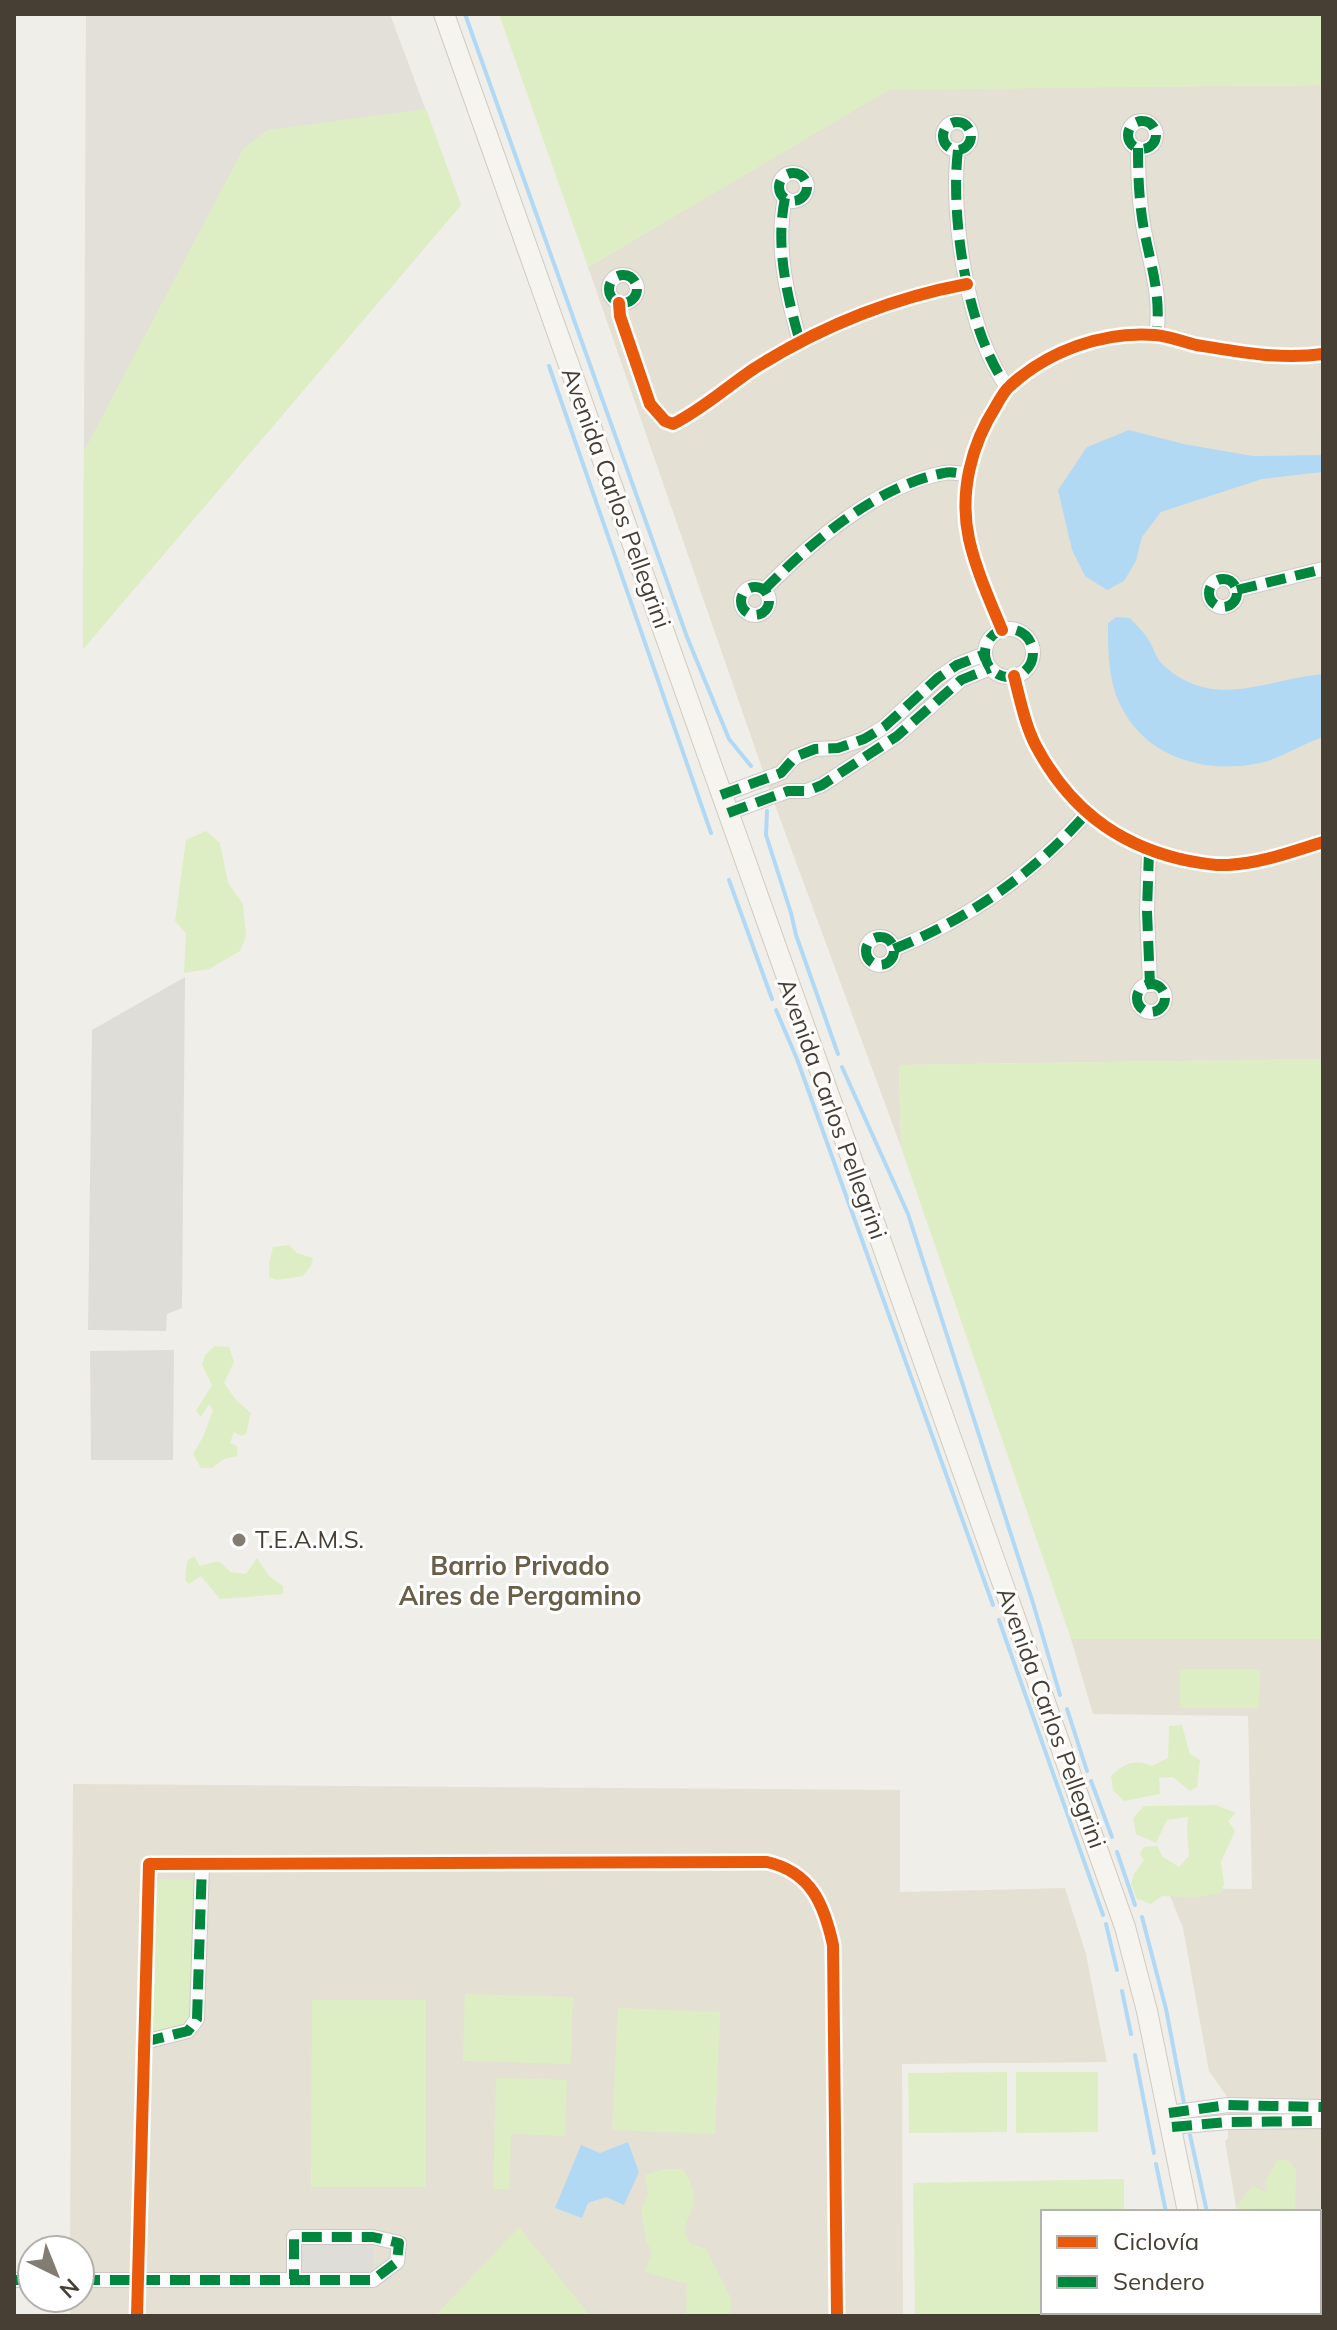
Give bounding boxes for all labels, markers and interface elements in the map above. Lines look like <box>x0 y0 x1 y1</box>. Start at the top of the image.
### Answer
street label: Avenida Carlos Pellegrini <box>556 363 678 632</box>
street label: Avenida Carlos Pellegrini <box>772 974 894 1243</box>
place label: T.E.A.M.S. <box>255 1524 364 1554</box>
marker: T.E.A.M.S. <box>230 1531 248 1549</box>
district label: Barrio Privado Aires de Pergamino <box>399 1549 641 1612</box>
street label: Avenida Carlos Pellegrini <box>991 1583 1113 1852</box>
legend <box>1041 2210 1321 2314</box>
text: Ciclovía <box>1113 2226 1199 2256</box>
north arrow <box>16 2234 96 2314</box>
text: Sendero <box>1113 2266 1205 2296</box>
text: N <box>54 2273 85 2305</box>

